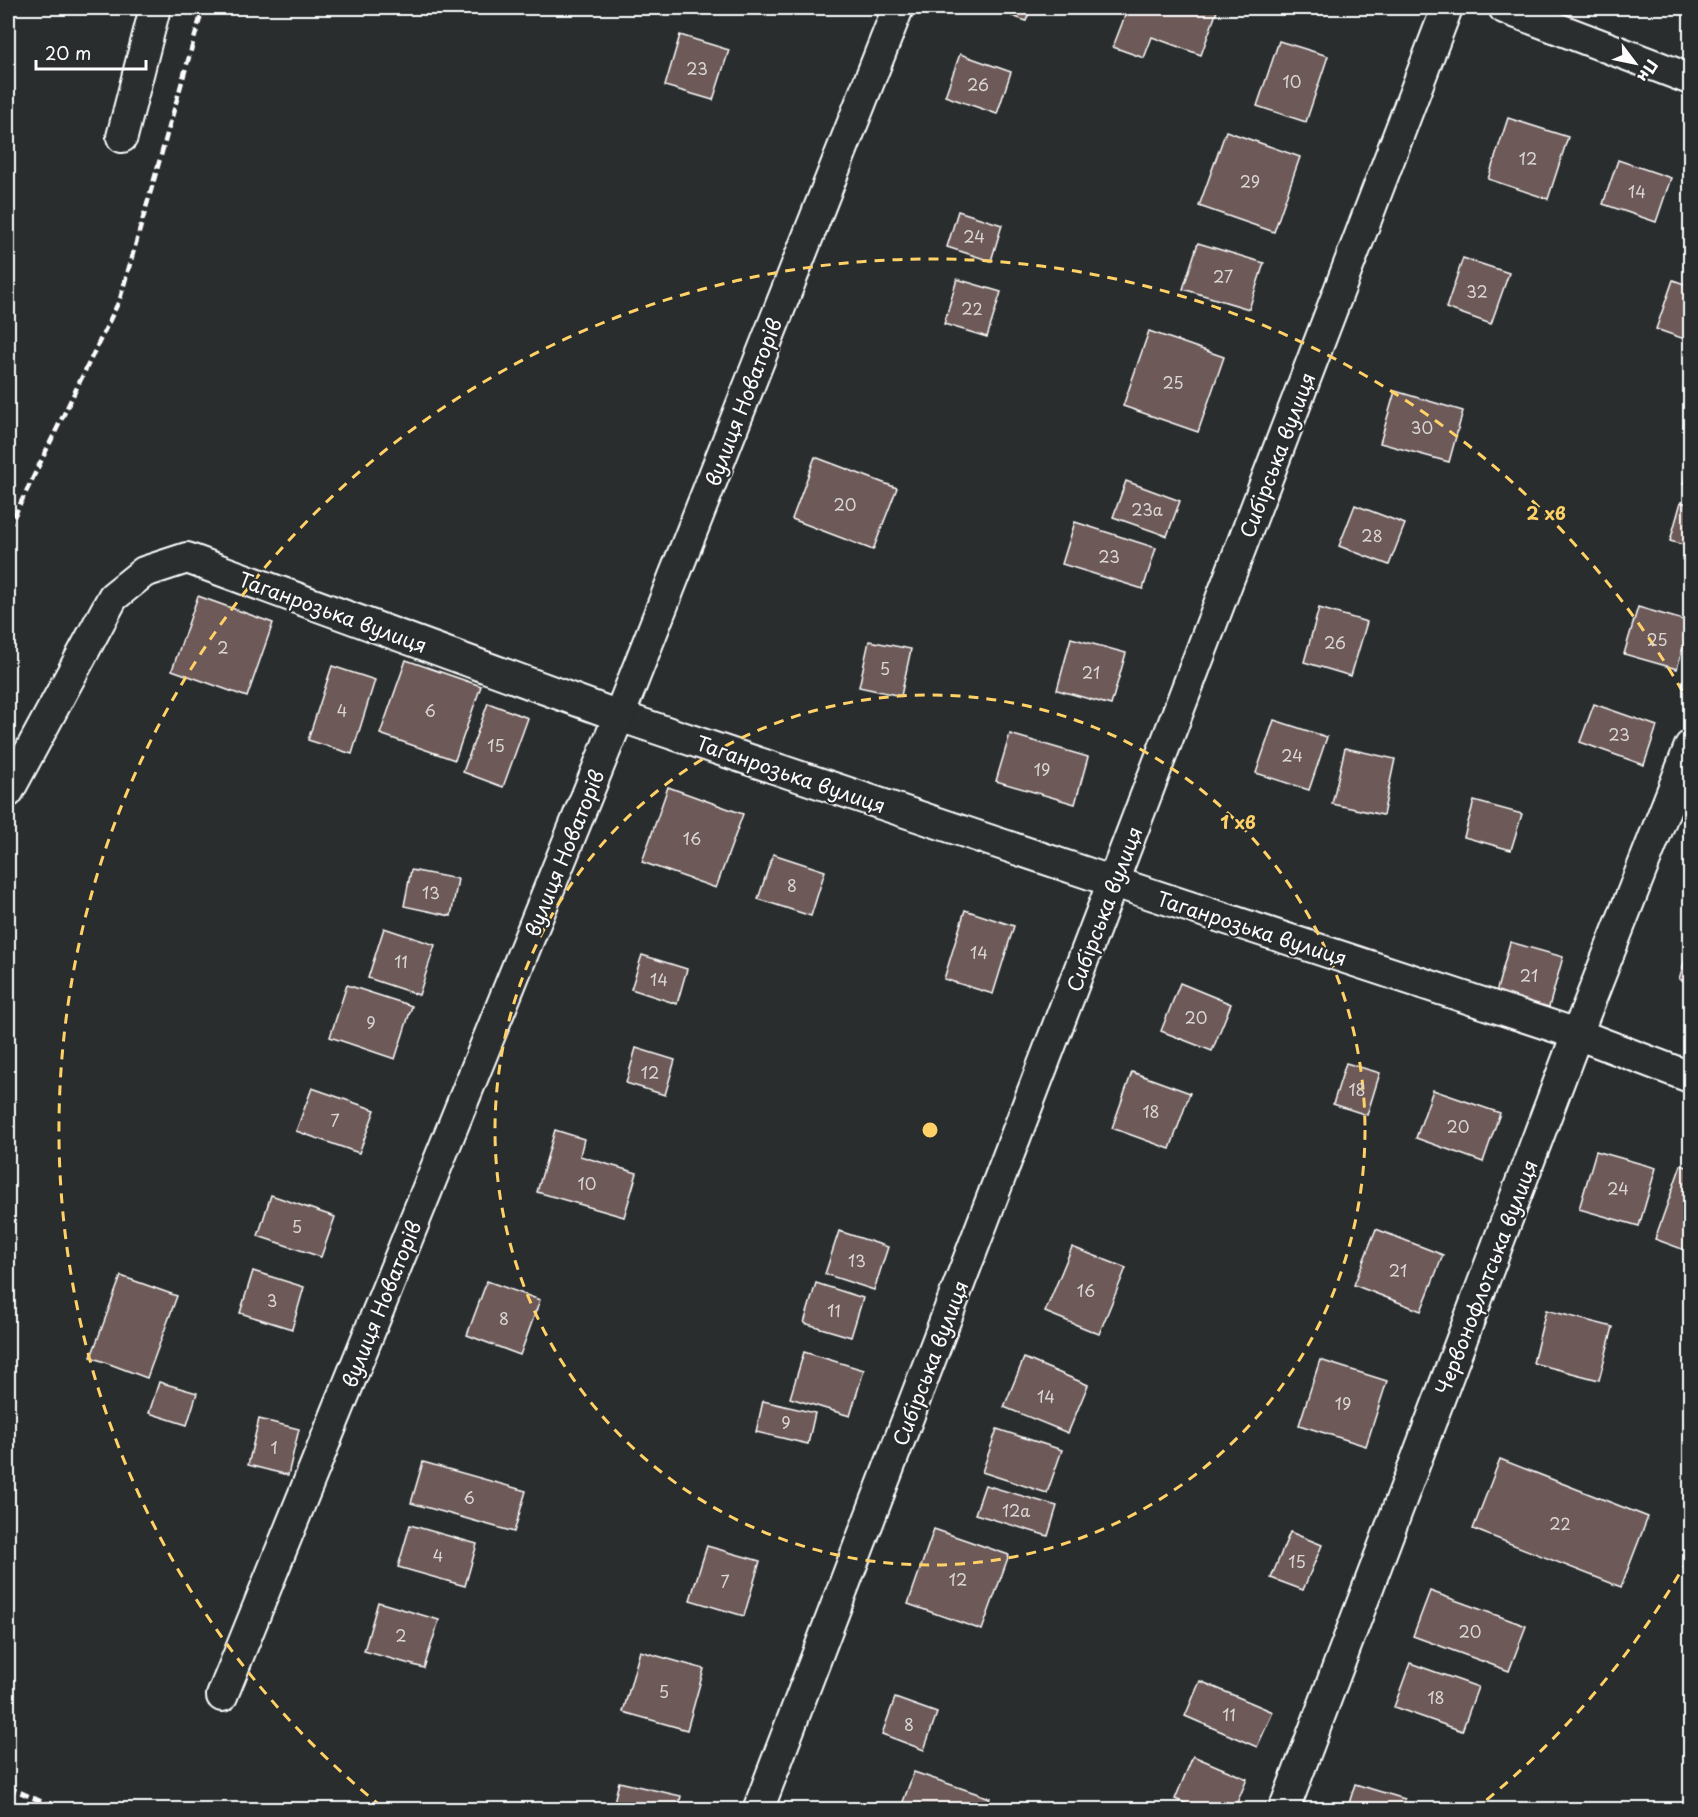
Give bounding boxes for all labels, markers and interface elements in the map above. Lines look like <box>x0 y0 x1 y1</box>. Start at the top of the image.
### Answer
scale bar <box>36 33 146 71</box>
north arrow <box>1605 33 1665 93</box>
text: 20 m <box>45 39 91 66</box>
text: Пн <box>1632 55 1665 88</box>
house number: 23 <box>686 56 708 80</box>
house number: 10 <box>1283 69 1301 93</box>
house number: 26 <box>967 72 989 96</box>
house number: 12 <box>1519 146 1537 170</box>
house number: 29 <box>1240 169 1260 193</box>
house number: 14 <box>1628 179 1646 203</box>
house number: 24 <box>963 224 985 248</box>
house number: 27 <box>1213 264 1233 288</box>
house number: 32 <box>1466 279 1488 303</box>
house number: 22 <box>961 296 983 320</box>
street label: вулиця Новаторів <box>697 314 789 490</box>
street label: Сибірська вулиця <box>1232 368 1322 542</box>
house number: 25 <box>1162 370 1184 394</box>
house number: 30 <box>1411 415 1433 439</box>
house number: 20 <box>834 492 856 516</box>
house number: 23а <box>1131 497 1163 521</box>
text: 2 хв <box>1526 499 1566 526</box>
house number: 28 <box>1361 523 1383 547</box>
house number: 23 <box>1098 544 1120 568</box>
street label: Таганрозька вулиця <box>235 564 431 660</box>
house number: 25 <box>1646 627 1668 651</box>
house number: 26 <box>1324 630 1346 654</box>
house number: 2 <box>217 635 229 659</box>
house number: 5 <box>880 656 890 680</box>
house number: 21 <box>1082 660 1100 684</box>
house number: 4 <box>337 698 347 722</box>
house number: 6 <box>424 698 436 722</box>
house number: 23 <box>1608 722 1630 746</box>
street label: Таганрозька вулиця <box>692 728 890 820</box>
house number: 15 <box>487 733 505 757</box>
house number: 24 <box>1281 743 1303 767</box>
house number: 19 <box>1034 757 1050 781</box>
street label: вулиця Новаторів <box>517 765 611 941</box>
text: 1 хв <box>1220 808 1256 835</box>
street label: Сибірська вулиця <box>1059 822 1149 996</box>
house number: 16 <box>683 826 701 850</box>
house number: 8 <box>787 873 797 897</box>
house number: 13 <box>422 880 440 904</box>
street label: Таганрозька вулиця <box>1153 883 1351 973</box>
house number: 14 <box>970 940 988 964</box>
house number: 11 <box>394 949 408 973</box>
house number: 21 <box>1520 963 1538 987</box>
house number: 14 <box>650 967 668 991</box>
house number: 20 <box>1185 1005 1207 1029</box>
house number: 9 <box>366 1010 376 1034</box>
house number: 12 <box>641 1060 659 1084</box>
house number: 18 <box>1348 1077 1366 1101</box>
house number: 18 <box>1142 1099 1160 1123</box>
house number: 7 <box>330 1108 340 1132</box>
house number: 20 <box>1447 1114 1469 1138</box>
centre of rings <box>920 1120 940 1140</box>
street label: Червонофлотська вулиця <box>1427 1155 1545 1399</box>
house number: 10 <box>578 1171 596 1195</box>
house number: 24 <box>1607 1176 1629 1200</box>
house number: 5 <box>292 1214 302 1238</box>
street label: вулиця Новаторів <box>334 1216 428 1392</box>
house number: 13 <box>848 1248 866 1272</box>
house number: 21 <box>1389 1258 1407 1282</box>
street label: Сибірська вулиця <box>885 1276 975 1450</box>
house number: 16 <box>1077 1278 1095 1302</box>
house number: 3 <box>267 1288 277 1312</box>
house number: 11 <box>827 1298 841 1322</box>
house number: 8 <box>499 1306 509 1330</box>
house number: 14 <box>1037 1384 1055 1408</box>
house number: 19 <box>1335 1391 1351 1415</box>
house number: 9 <box>781 1410 791 1434</box>
house number: 1 <box>270 1435 278 1459</box>
house number: 6 <box>463 1485 475 1509</box>
house number: 12а <box>1002 1498 1030 1522</box>
house number: 22 <box>1549 1511 1571 1535</box>
house number: 4 <box>433 1543 443 1567</box>
house number: 15 <box>1288 1549 1306 1573</box>
house number: 12 <box>949 1567 967 1591</box>
house number: 7 <box>720 1569 730 1593</box>
house number: 20 <box>1459 1619 1481 1643</box>
house number: 2 <box>395 1623 407 1647</box>
house number: 5 <box>659 1679 669 1703</box>
house number: 18 <box>1427 1685 1445 1709</box>
house number: 11 <box>1222 1702 1236 1726</box>
house number: 8 <box>904 1712 914 1736</box>

